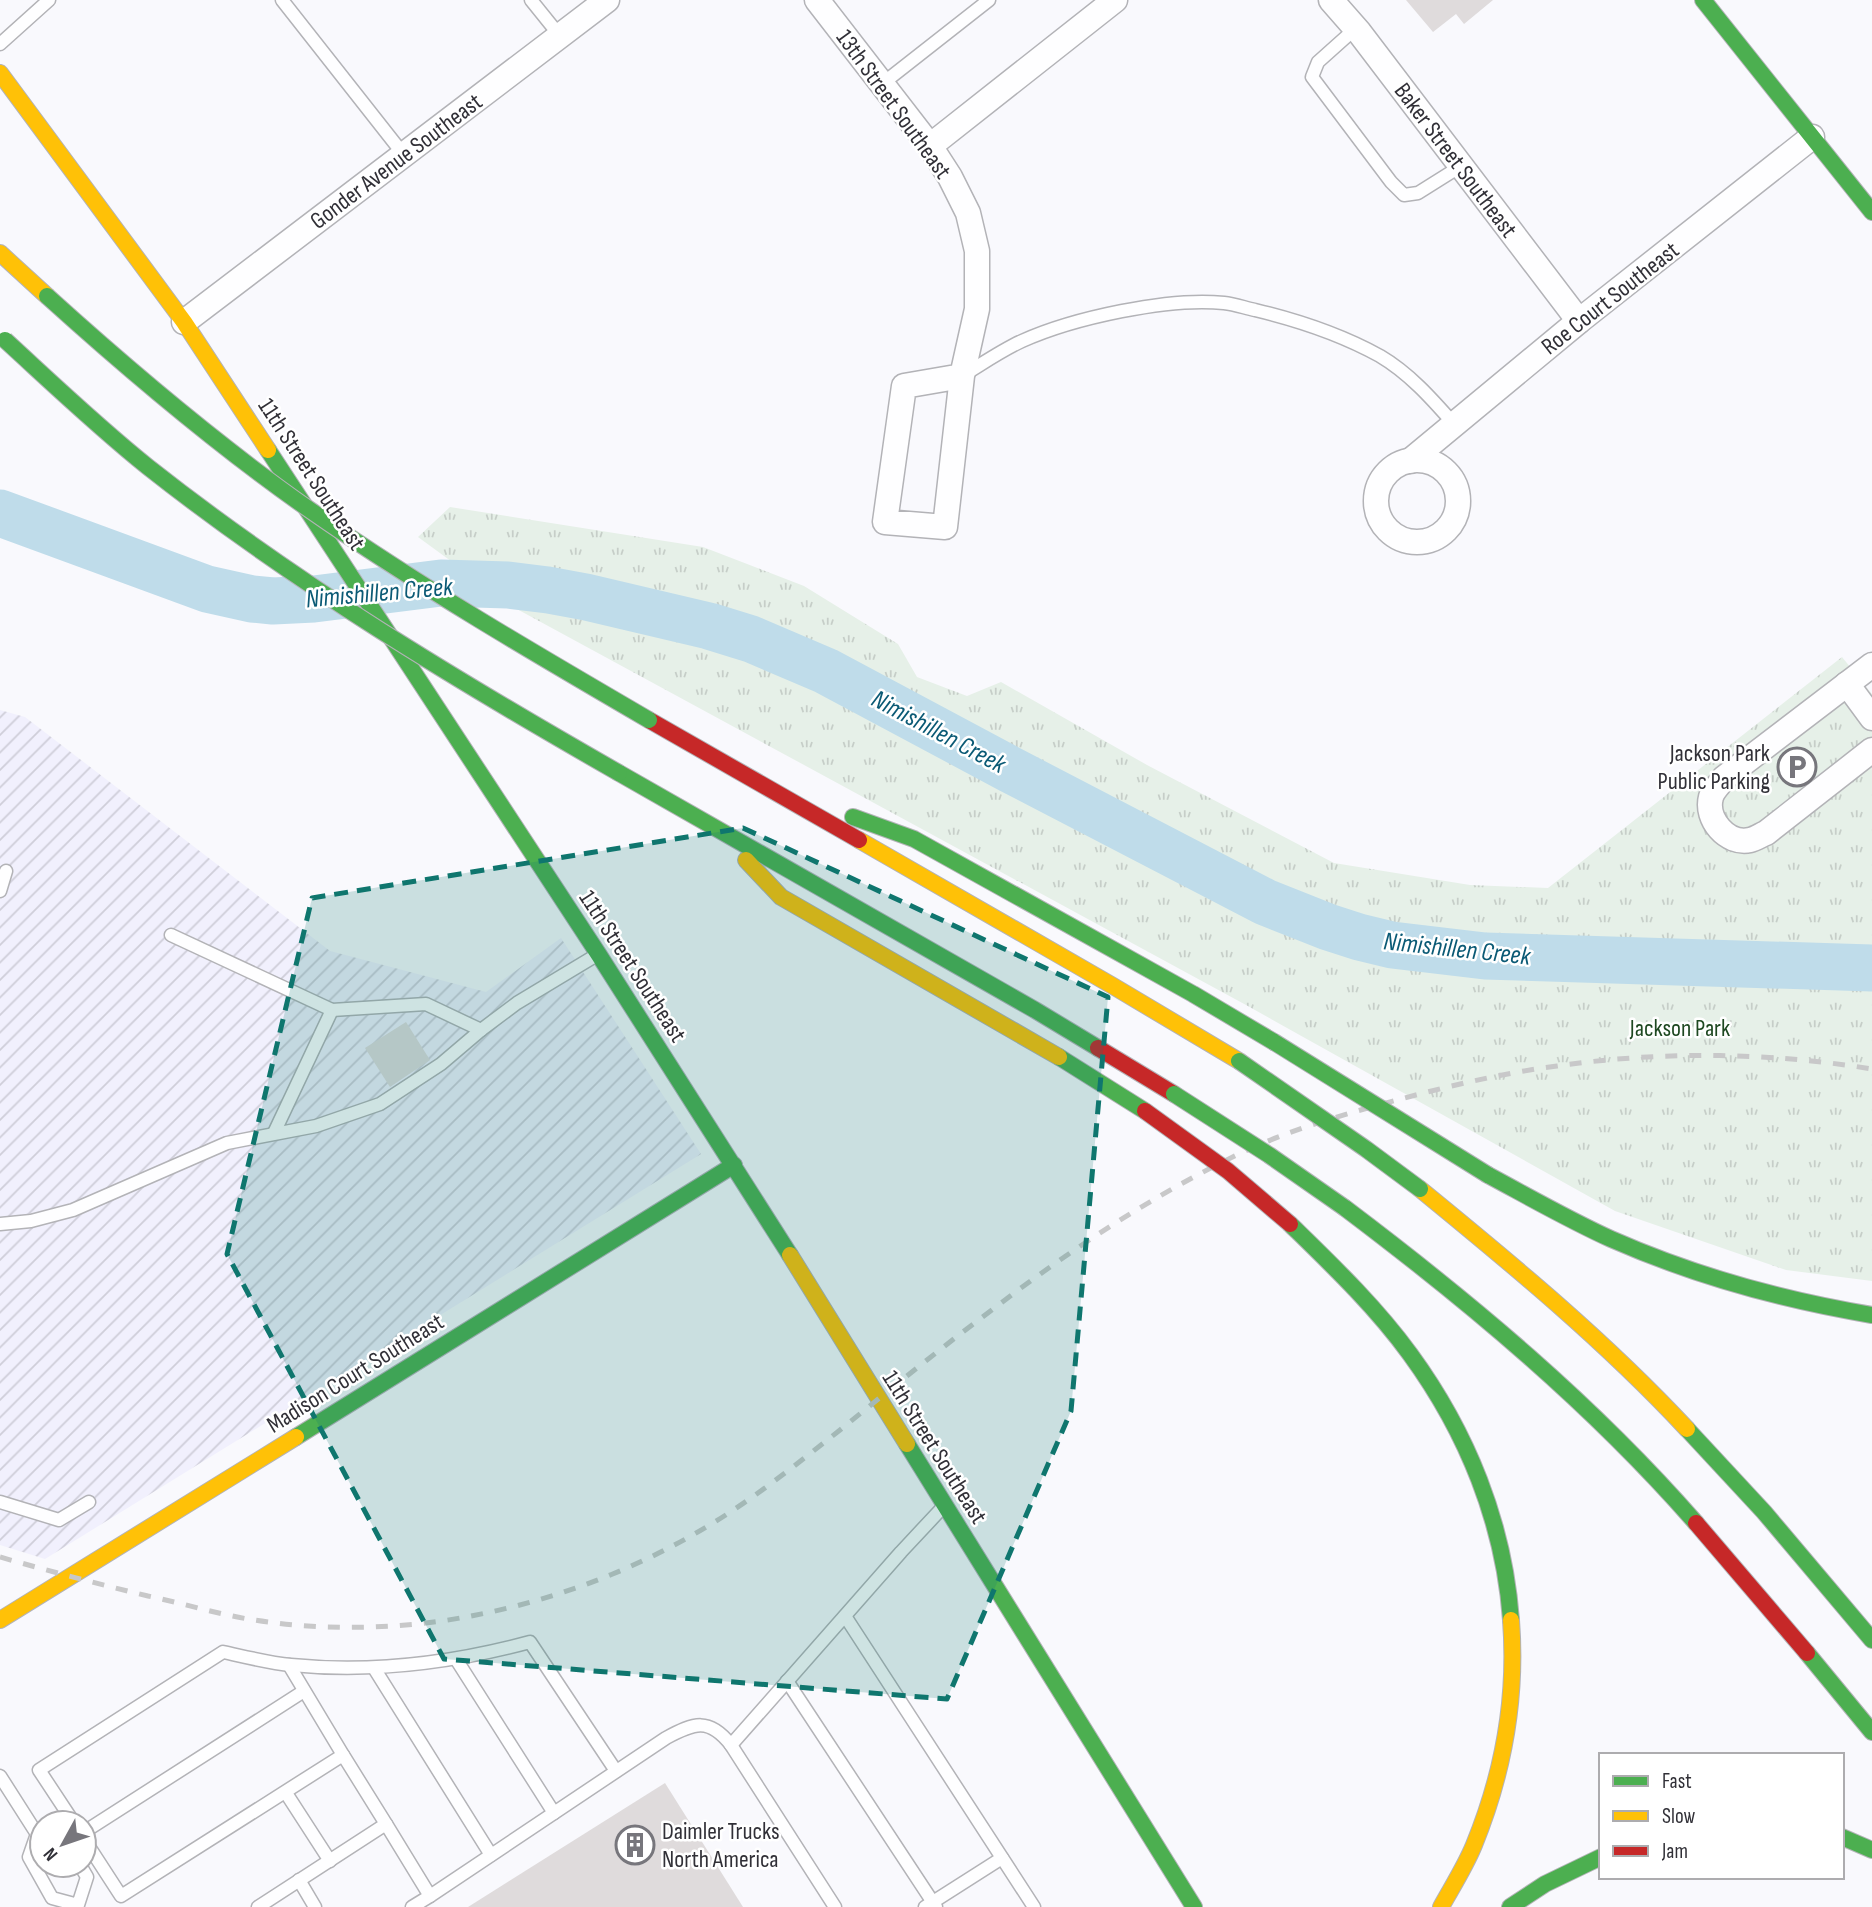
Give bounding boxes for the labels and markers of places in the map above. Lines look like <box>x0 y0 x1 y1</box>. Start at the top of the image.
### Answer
place label: Jackson Park Public Parking <box>1658 739 1770 796</box>
parking icon: Jackson Park Public Parking <box>1776 746 1818 788</box>
place label: Daimler Trucks North America <box>662 1817 780 1874</box>
building icon: Daimler Trucks North America <box>614 1824 656 1866</box>

